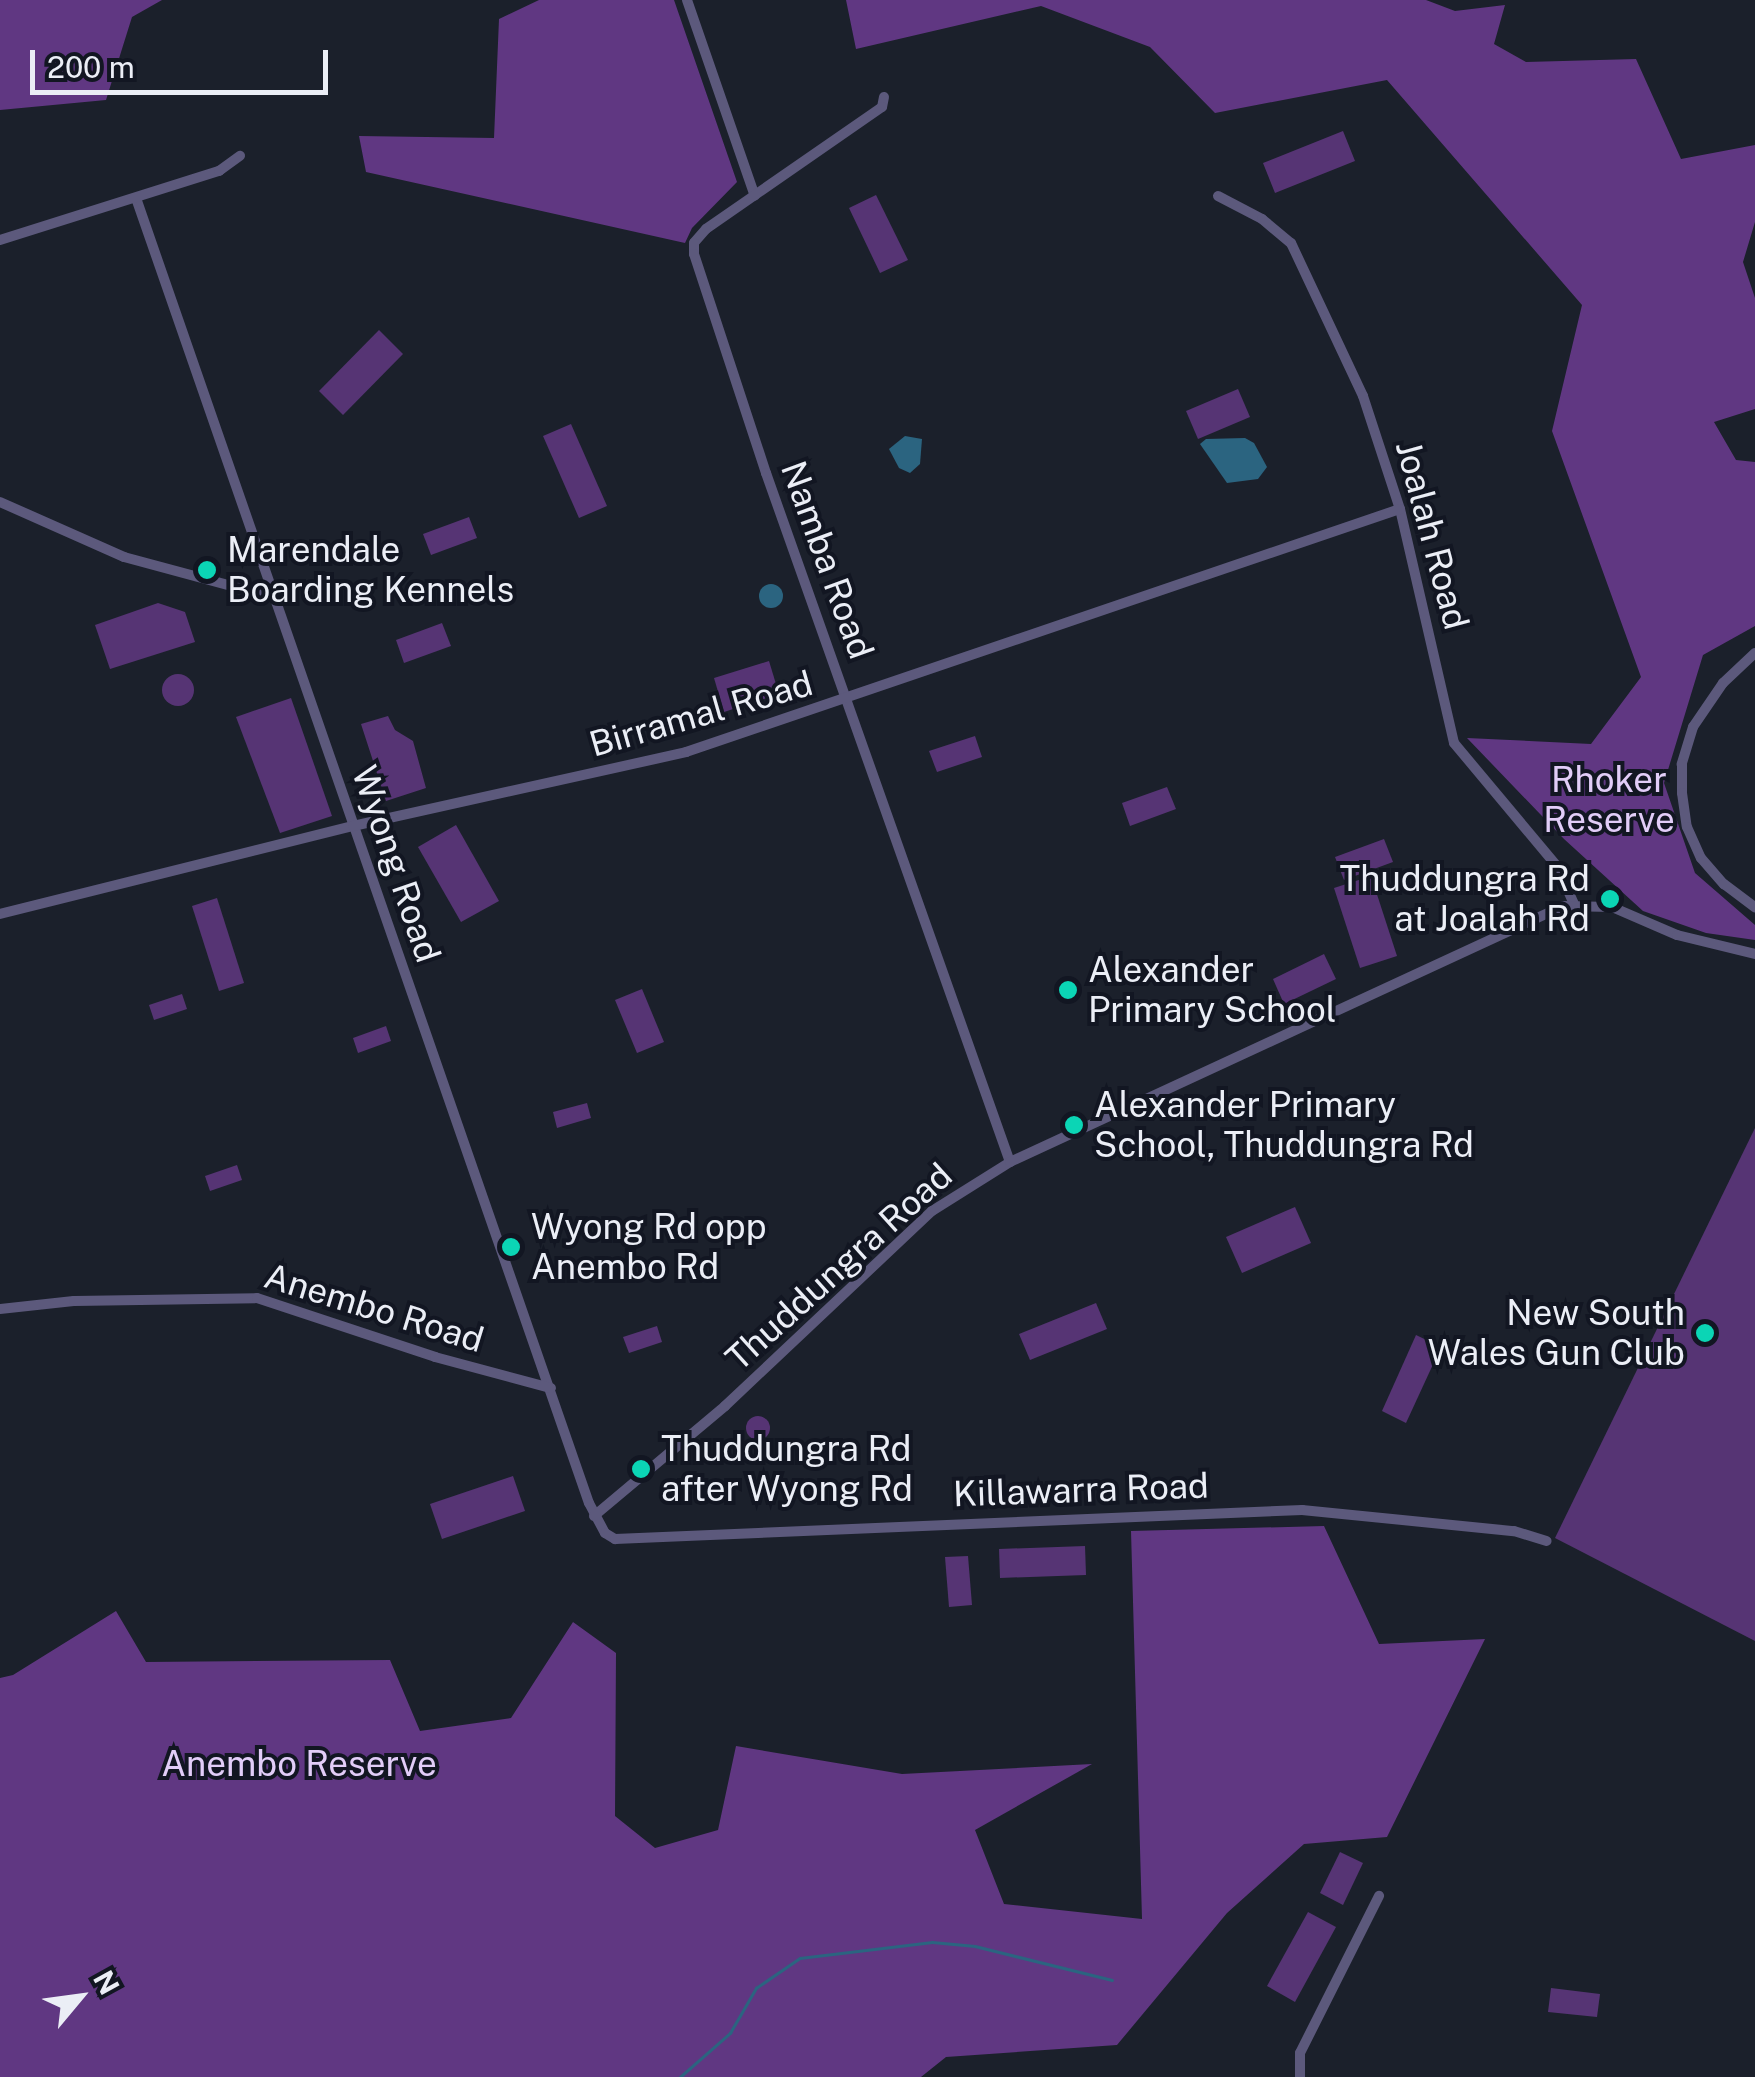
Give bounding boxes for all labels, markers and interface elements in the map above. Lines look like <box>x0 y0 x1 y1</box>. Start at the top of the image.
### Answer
scale bar <box>35 30 332 92</box>
text: 200 m <box>47 49 135 85</box>
street label: Joalah Road <box>1387 436 1477 634</box>
street label: Namba Road <box>772 455 882 665</box>
place label: Marendale Boarding Kennels <box>227 529 514 611</box>
marker: Marendale Boarding Kennels <box>196 559 218 581</box>
street label: Birramal Road <box>585 662 817 766</box>
park label: Rhoker Reserve <box>1543 759 1675 841</box>
street label: Wyong Road <box>343 760 449 968</box>
place label: Thuddungra Rd at Joalah Rd <box>1340 858 1590 940</box>
marker: Thuddungra Rd at Joalah Rd <box>1599 888 1621 910</box>
place label: Alexander Primary School <box>1088 949 1336 1031</box>
marker: Alexander Primary School <box>1057 979 1079 1001</box>
place label: Alexander Primary School, Thuddungra Rd <box>1094 1084 1474 1166</box>
marker: Alexander Primary School, Thuddungra Rd <box>1063 1114 1085 1136</box>
street label: Thuddungra Road <box>717 1155 961 1379</box>
place label: Wyong Rd opp Anembo Rd <box>531 1206 767 1288</box>
marker: Wyong Rd opp Anembo Rd <box>500 1236 522 1258</box>
street label: Anembo Road <box>259 1255 489 1361</box>
place label: New South Wales Gun Club <box>1428 1292 1685 1374</box>
marker: New South Wales Gun Club <box>1694 1322 1716 1344</box>
place label: Thuddungra Rd after Wyong Rd <box>661 1428 914 1510</box>
marker: Thuddungra Rd after Wyong Rd <box>630 1458 652 1480</box>
street label: Killawarra Road <box>952 1465 1210 1515</box>
park label: Anembo Reserve <box>161 1743 437 1785</box>
north arrow <box>30 1947 130 2047</box>
text: N <box>87 1965 126 2000</box>

